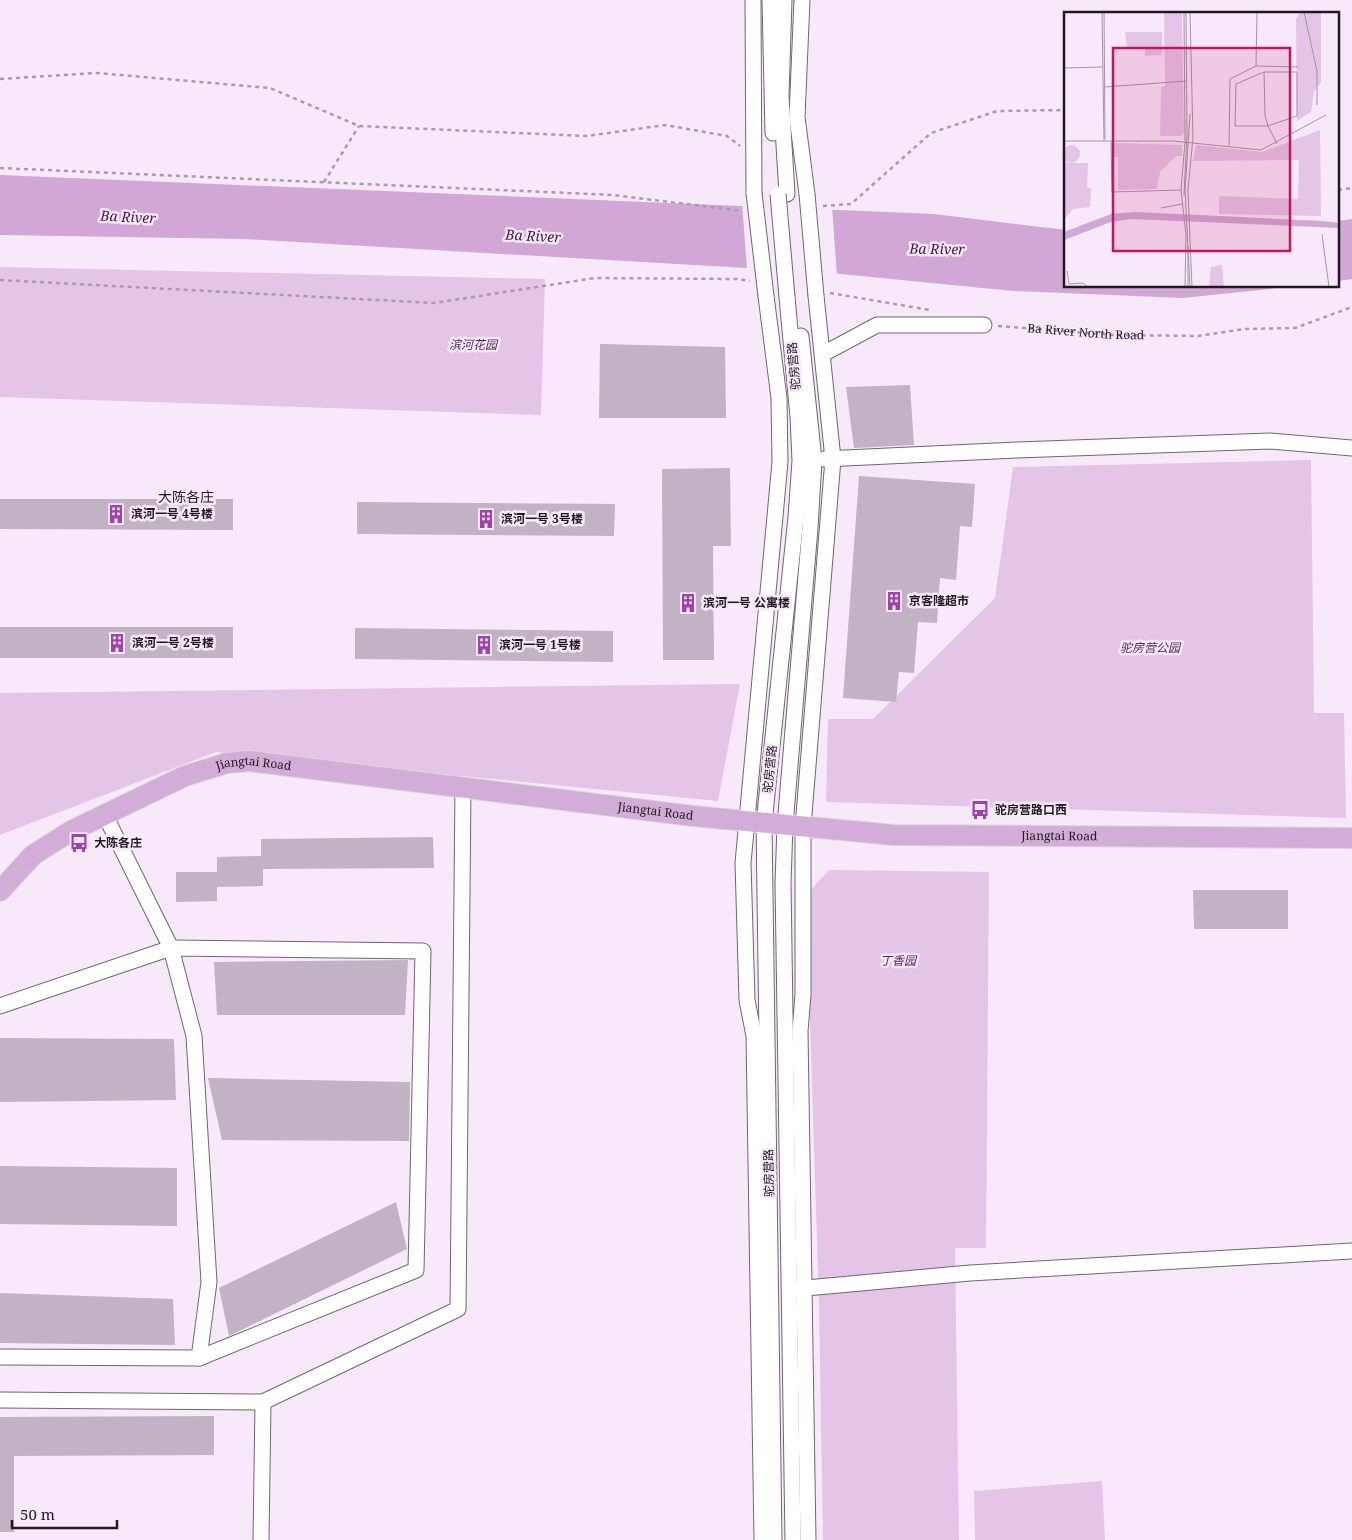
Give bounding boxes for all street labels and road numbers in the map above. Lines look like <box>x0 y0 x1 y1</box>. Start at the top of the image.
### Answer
street label: Ba River North Road <box>1027 319 1145 343</box>
street label: 驼房营路 <box>783 341 804 391</box>
street label: 驼房营路 <box>759 744 780 794</box>
street label: Jiangtai Road <box>213 752 293 774</box>
street label: Jiangtai Road <box>616 798 695 824</box>
street label: Jiangtai Road <box>1020 827 1098 844</box>
street label: 驼房营路 <box>760 1149 777 1197</box>

